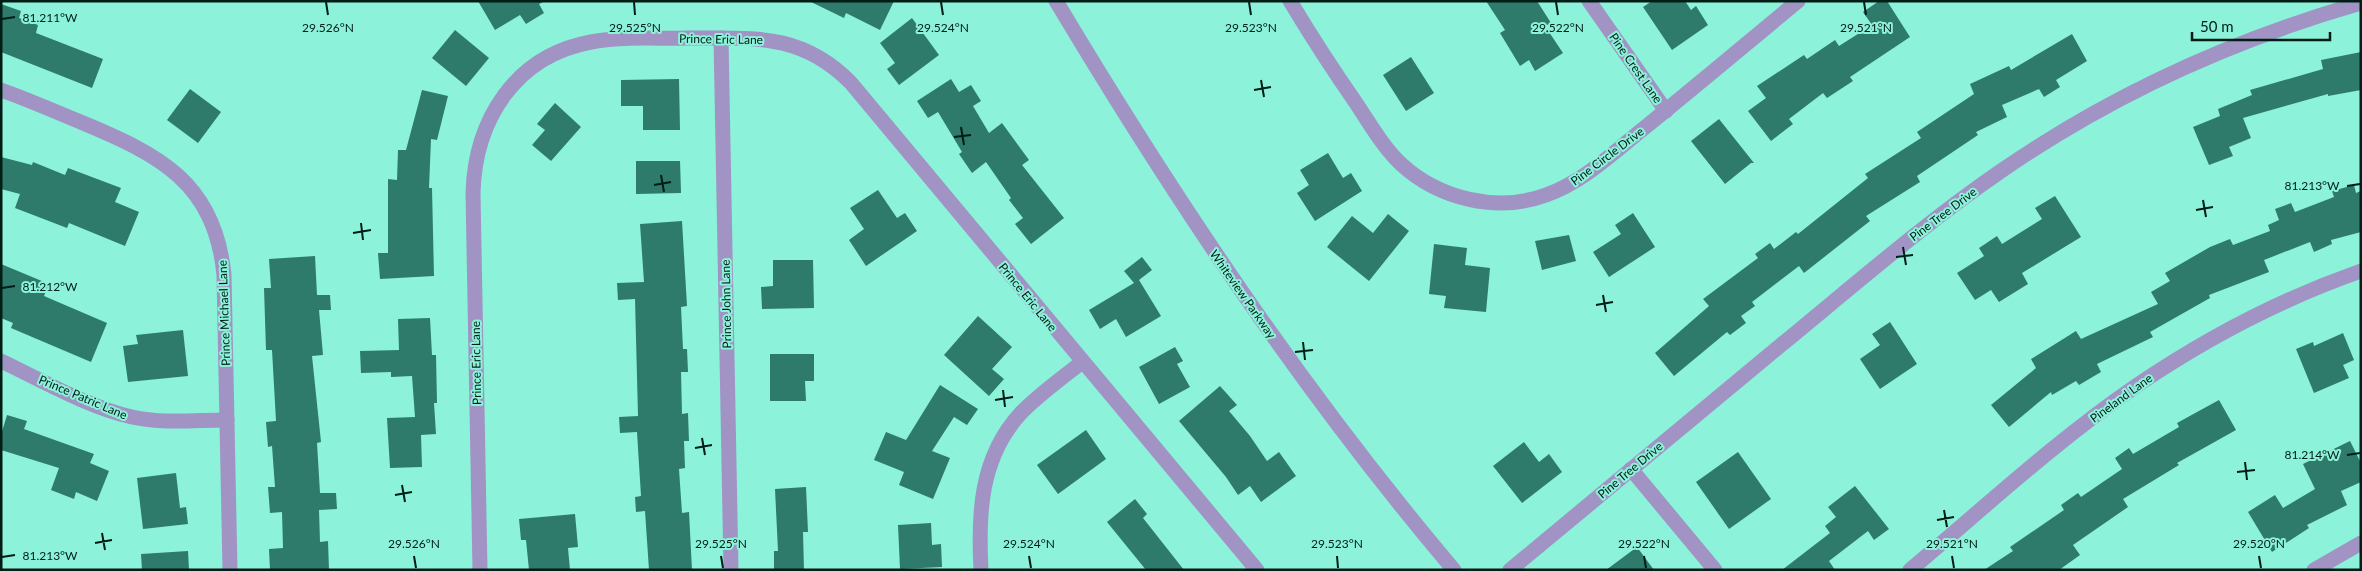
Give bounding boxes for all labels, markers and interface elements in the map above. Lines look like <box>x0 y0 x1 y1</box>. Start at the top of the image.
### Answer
text: 81.211°W <box>22 10 78 25</box>
scale bar <box>2192 10 2330 42</box>
text: 50 m <box>2200 17 2234 35</box>
text: 29.526°N <box>302 20 354 35</box>
text: 29.525°N <box>609 20 661 35</box>
text: 29.524°N <box>917 20 969 35</box>
text: 29.523°N <box>1225 20 1277 35</box>
text: 29.522°N <box>1532 20 1584 35</box>
text: 29.521°N <box>1840 20 1892 35</box>
street label: Pine Crest Lane <box>1606 30 1666 106</box>
street label: Prince Eric Lane <box>679 31 763 47</box>
street label: Pine Circle Drive <box>1567 124 1647 188</box>
text: 81.213°W <box>2284 178 2340 193</box>
street label: Pine Tree Drive <box>1907 184 1979 244</box>
street label: Whiteview Parkway <box>1207 247 1280 342</box>
street label: Prince John Lane <box>718 259 734 349</box>
street label: Prince Michael Lane <box>215 260 233 366</box>
street label: Prince Eric Lane <box>996 260 1060 334</box>
text: 81.212°W <box>22 279 78 294</box>
street label: Prince Eric Lane <box>468 321 484 405</box>
street label: Pineland Lane <box>2087 370 2155 426</box>
street label: Prince Patric Lane <box>37 372 129 422</box>
street label: Pine Tree Drive <box>1595 439 1665 501</box>
text: 81.214°W <box>2284 447 2340 462</box>
text: 29.526°N <box>388 536 440 551</box>
text: 29.525°N <box>695 536 747 551</box>
text: 29.524°N <box>1003 536 1055 551</box>
text: 29.523°N <box>1311 536 1363 551</box>
text: 29.522°N <box>1618 536 1670 551</box>
text: 29.521°N <box>1926 536 1978 551</box>
text: 29.520°N <box>2233 536 2285 551</box>
text: 81.213°W <box>22 548 78 563</box>

